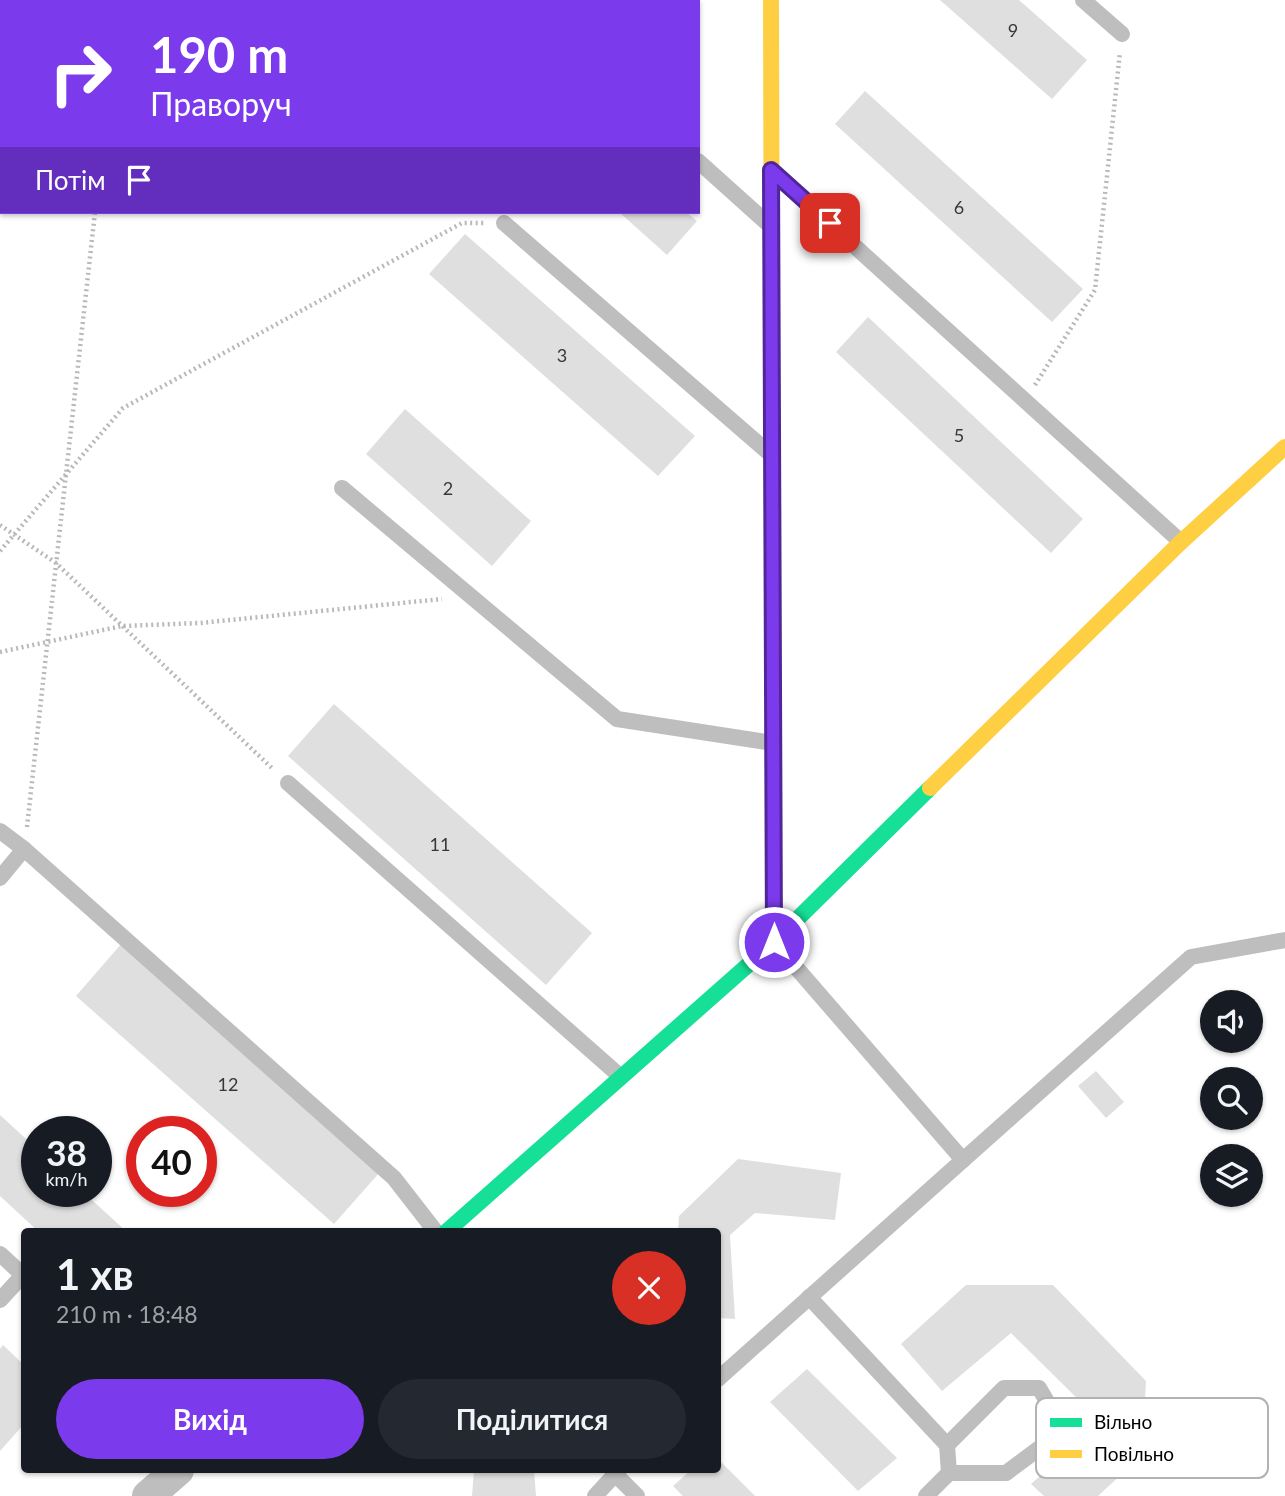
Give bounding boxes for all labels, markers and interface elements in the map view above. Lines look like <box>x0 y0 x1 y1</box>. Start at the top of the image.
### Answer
house number: 9 <box>1008 19 1018 41</box>
text: 190 m <box>150 25 288 83</box>
icon: right <box>35 28 126 119</box>
text: Праворуч <box>150 84 292 123</box>
icon: arrive <box>120 161 158 199</box>
text: Потім <box>35 164 106 196</box>
pin <box>800 193 860 253</box>
house number: 6 <box>954 196 964 218</box>
icon: arrive <box>811 204 849 242</box>
house number: 3 <box>557 344 567 366</box>
house number: 5 <box>954 424 964 446</box>
house number: 2 <box>443 477 453 499</box>
house number: 11 <box>430 833 450 855</box>
position arrow <box>737 905 811 979</box>
map controls <box>1200 990 1263 1207</box>
button: sound <box>1200 990 1263 1053</box>
button: search <box>1200 1067 1263 1130</box>
house number: 12 <box>218 1073 238 1095</box>
speed limit sign: 40 <box>126 1116 217 1207</box>
text: 38 <box>46 1131 87 1173</box>
button: layers <box>1200 1144 1263 1207</box>
text: km/h <box>45 1168 88 1190</box>
text: 1 хв <box>56 1249 134 1299</box>
button: close <box>612 1251 686 1325</box>
text: 210 m · 18:48 <box>56 1300 198 1328</box>
button: Вихід <box>56 1379 364 1459</box>
button: Поділитися <box>378 1379 686 1459</box>
legend <box>1036 1398 1268 1478</box>
text: Вільно <box>1094 1410 1152 1433</box>
text: Повільно <box>1094 1442 1174 1465</box>

